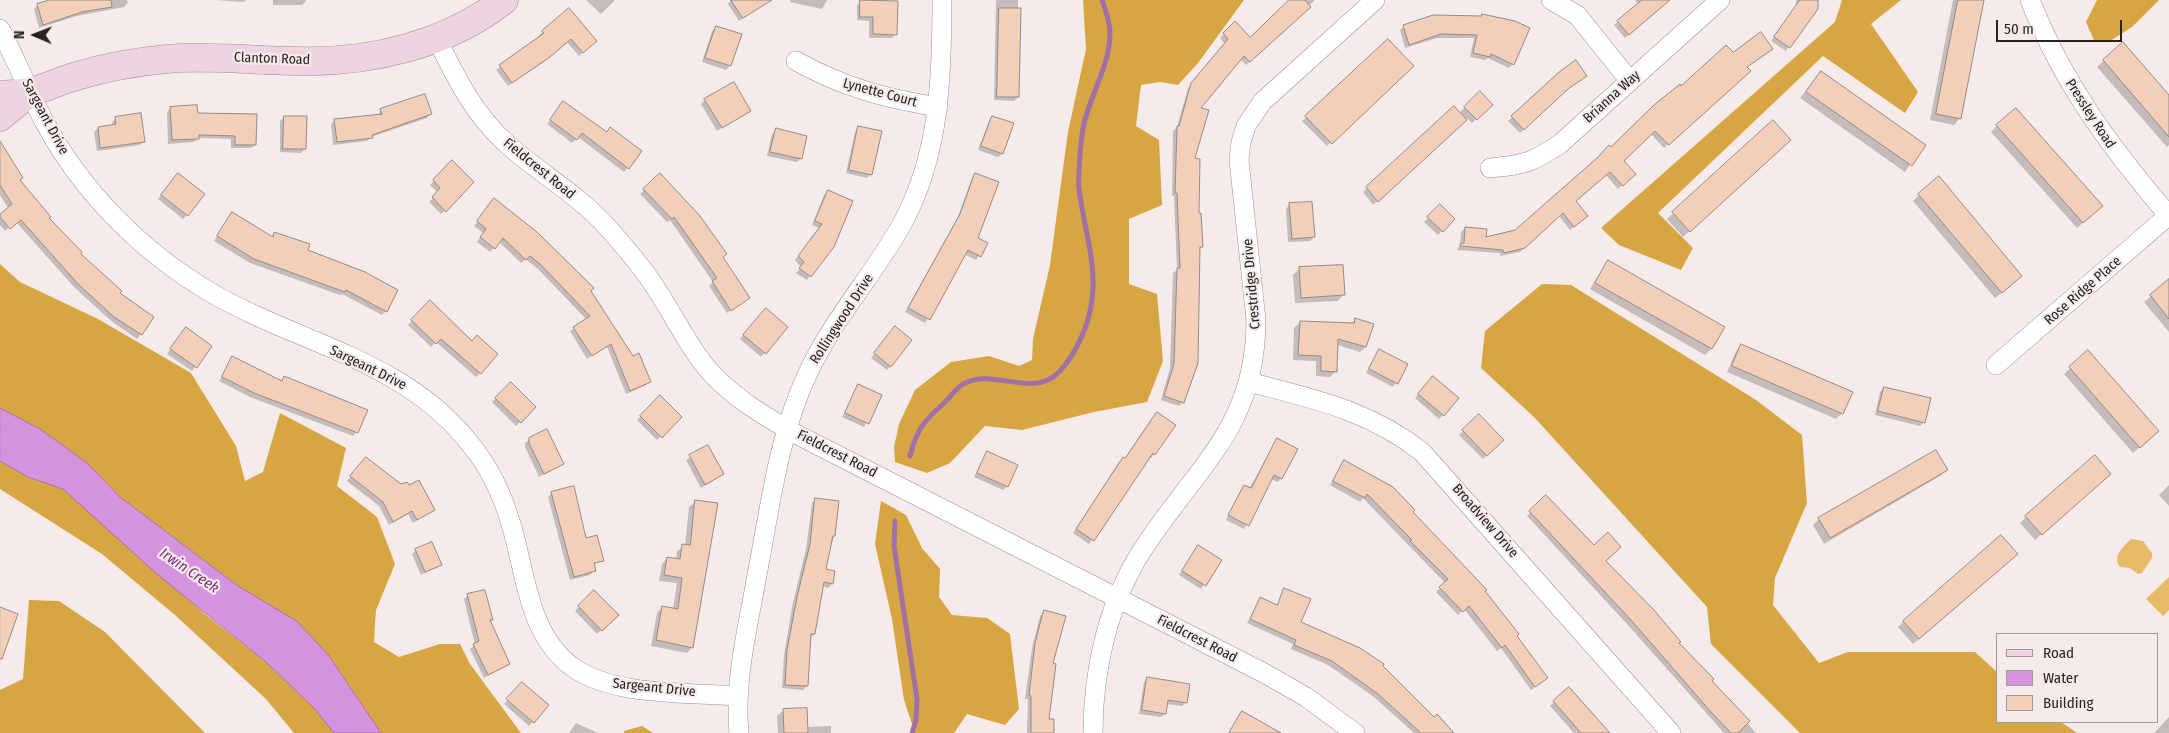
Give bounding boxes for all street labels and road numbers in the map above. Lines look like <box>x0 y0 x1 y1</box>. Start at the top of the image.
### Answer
street label: Clanton Road <box>234 49 310 69</box>
street label: Brianna Way <box>1580 67 1644 127</box>
street label: Lynette Court <box>841 75 919 111</box>
street label: Sargeant Drive <box>18 76 72 158</box>
street label: Pressley Road <box>2061 76 2119 152</box>
street label: Fieldcrest Road <box>500 135 578 203</box>
street label: Crestridge Drive <box>1240 238 1264 330</box>
street label: Rose Ridge Place <box>2041 253 2125 329</box>
street label: Rollingwood Drive <box>807 271 877 367</box>
street label: Sargeant Drive <box>327 342 409 394</box>
street label: Fieldcrest Road <box>794 427 880 481</box>
street label: Broadview Drive <box>1448 481 1522 561</box>
street label: Fieldcrest Road <box>1154 612 1240 666</box>
street label: Sargeant Drive <box>612 675 696 701</box>

